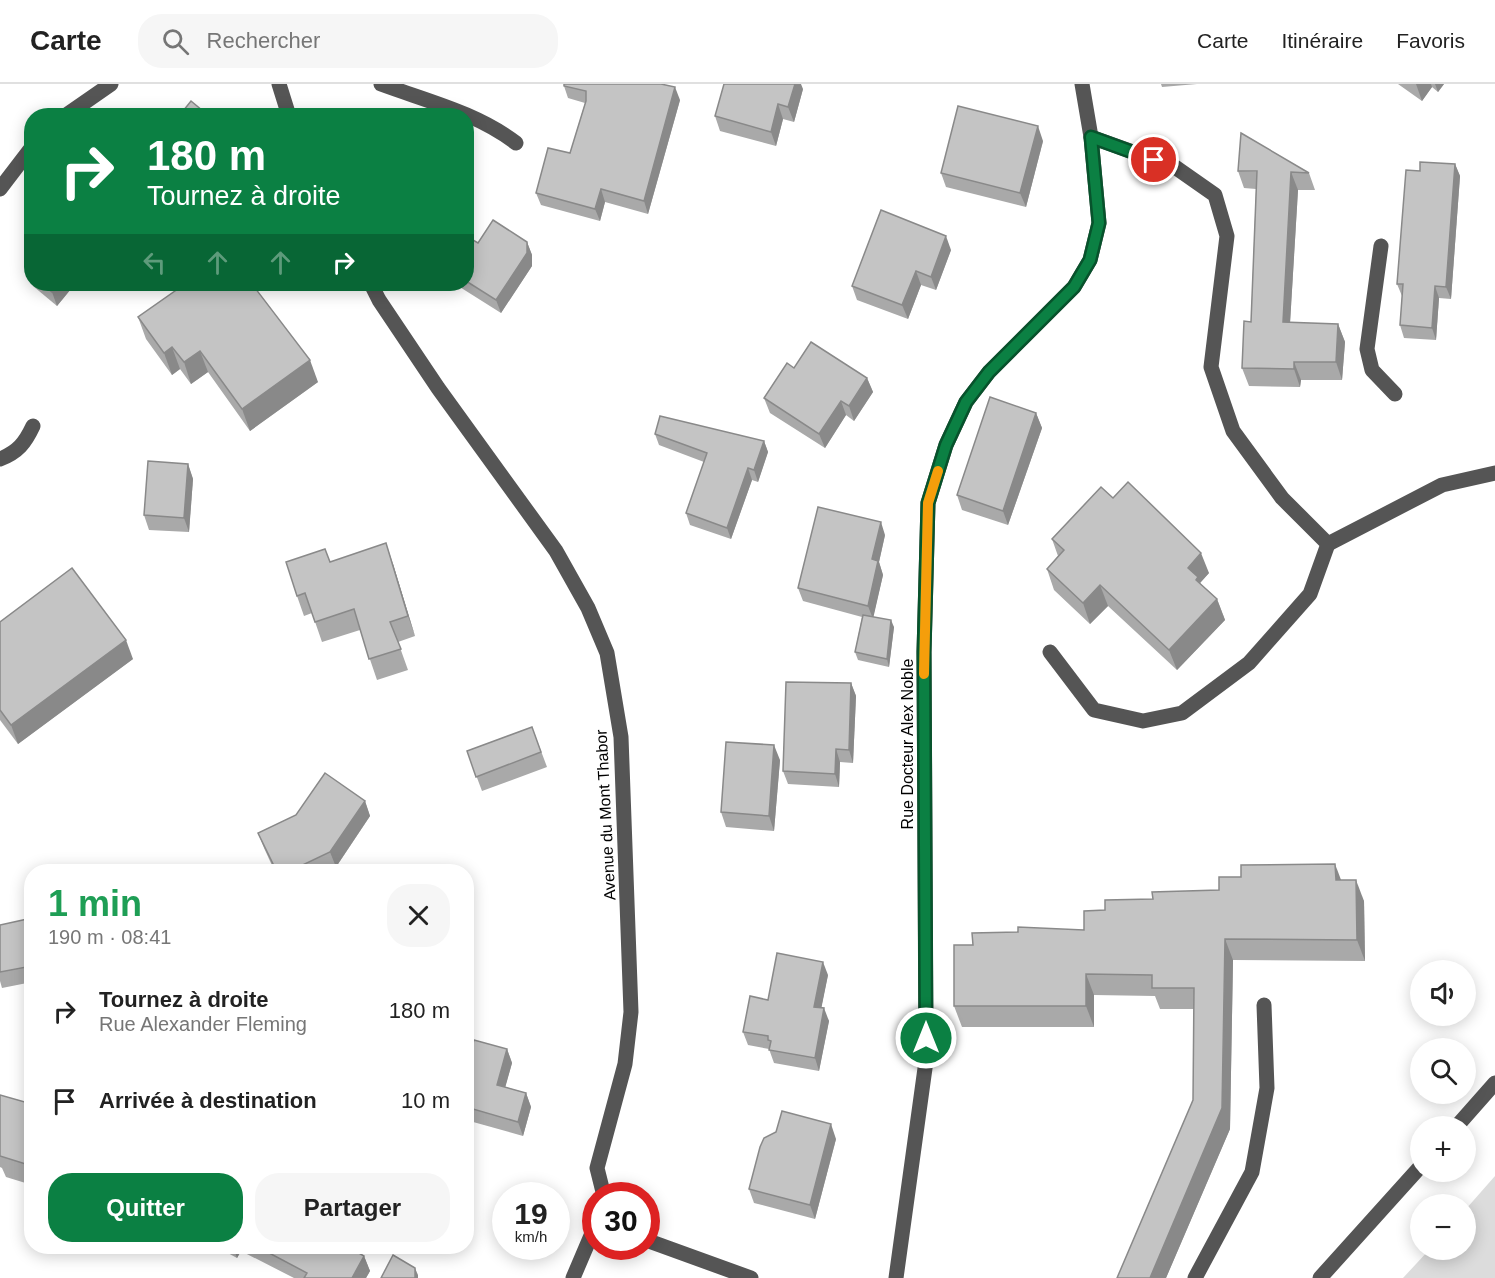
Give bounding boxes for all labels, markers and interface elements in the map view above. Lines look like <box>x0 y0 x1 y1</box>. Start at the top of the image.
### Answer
search box <box>138 14 558 68</box>
text: Carte <box>30 25 102 56</box>
icon: search <box>159 25 192 58</box>
text: Rechercher <box>207 28 320 53</box>
text: Carte <box>1197 29 1248 52</box>
text: Itinéraire <box>1281 29 1363 52</box>
text: Favoris <box>1396 29 1465 52</box>
icon: right <box>48 132 126 210</box>
text: 180 m <box>147 132 266 179</box>
pin <box>1128 134 1179 185</box>
icon: arrive <box>1137 143 1170 176</box>
text: Tournez à droite <box>147 181 341 211</box>
icon: left <box>138 246 171 279</box>
icon: ahead <box>201 246 234 279</box>
icon: ahead <box>264 246 297 279</box>
icon: right <box>327 246 360 279</box>
street label: Rue Docteur Alex Noble <box>899 659 916 829</box>
street label: Avenue du Mont Thabor <box>592 728 618 901</box>
text: 1 min <box>48 883 142 924</box>
button: close <box>387 884 450 947</box>
text: 190 m · 08:41 <box>48 926 171 948</box>
map controls <box>1410 960 1476 1260</box>
button: sound <box>1410 960 1476 1026</box>
text: Tournez à droite <box>99 987 269 1012</box>
icon: right <box>48 995 81 1028</box>
text: 180 m <box>389 998 450 1023</box>
position arrow <box>894 1006 958 1070</box>
text: Rue Alexander Fleming <box>99 1013 307 1035</box>
button: search <box>1410 1038 1476 1104</box>
icon: arrive <box>48 1085 81 1118</box>
text: Arrivée à destination <box>99 1088 317 1113</box>
text: 10 m <box>401 1088 450 1113</box>
button: + <box>1410 1116 1476 1182</box>
button: Quitter <box>48 1173 243 1242</box>
button: Partager <box>255 1173 450 1242</box>
speed limit sign: 30 <box>582 1182 660 1260</box>
button: − <box>1410 1194 1476 1260</box>
text: 19 <box>514 1197 548 1230</box>
text: km/h <box>515 1228 547 1245</box>

